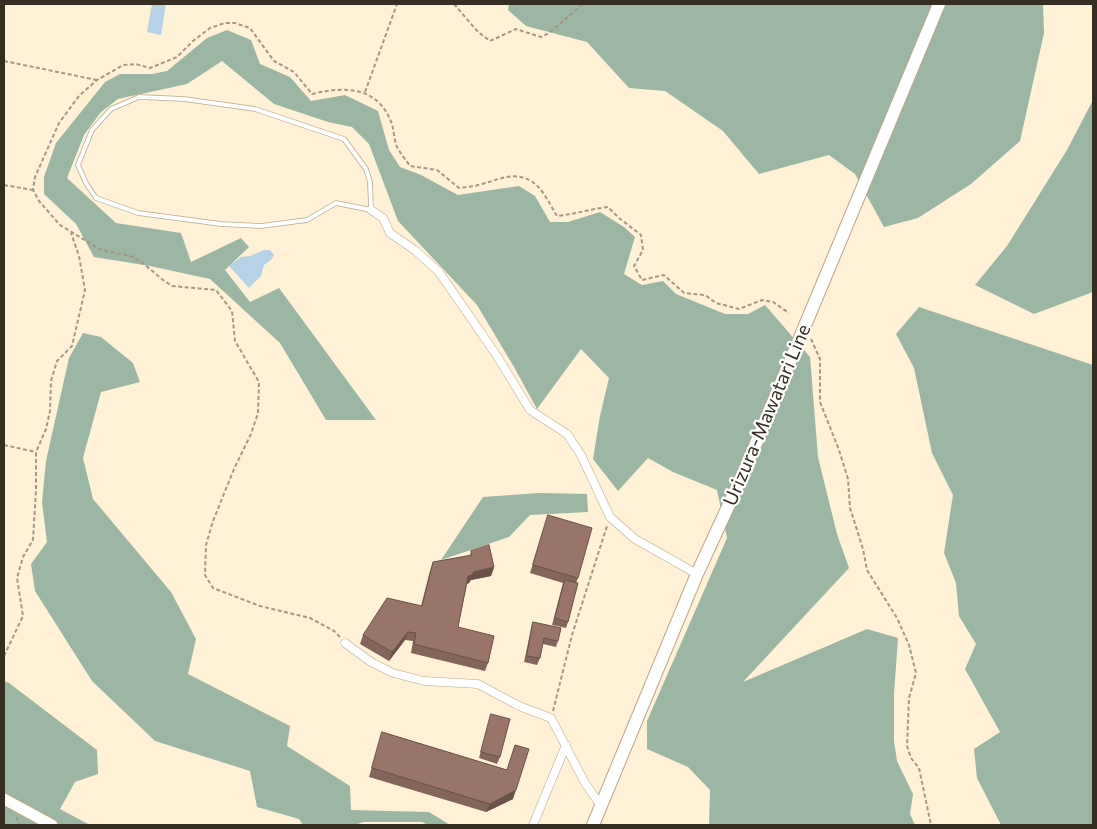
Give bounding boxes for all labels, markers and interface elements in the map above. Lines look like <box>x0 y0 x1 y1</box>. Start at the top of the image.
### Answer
street label: Urizura-Mawatari Line <box>718 321 816 509</box>

